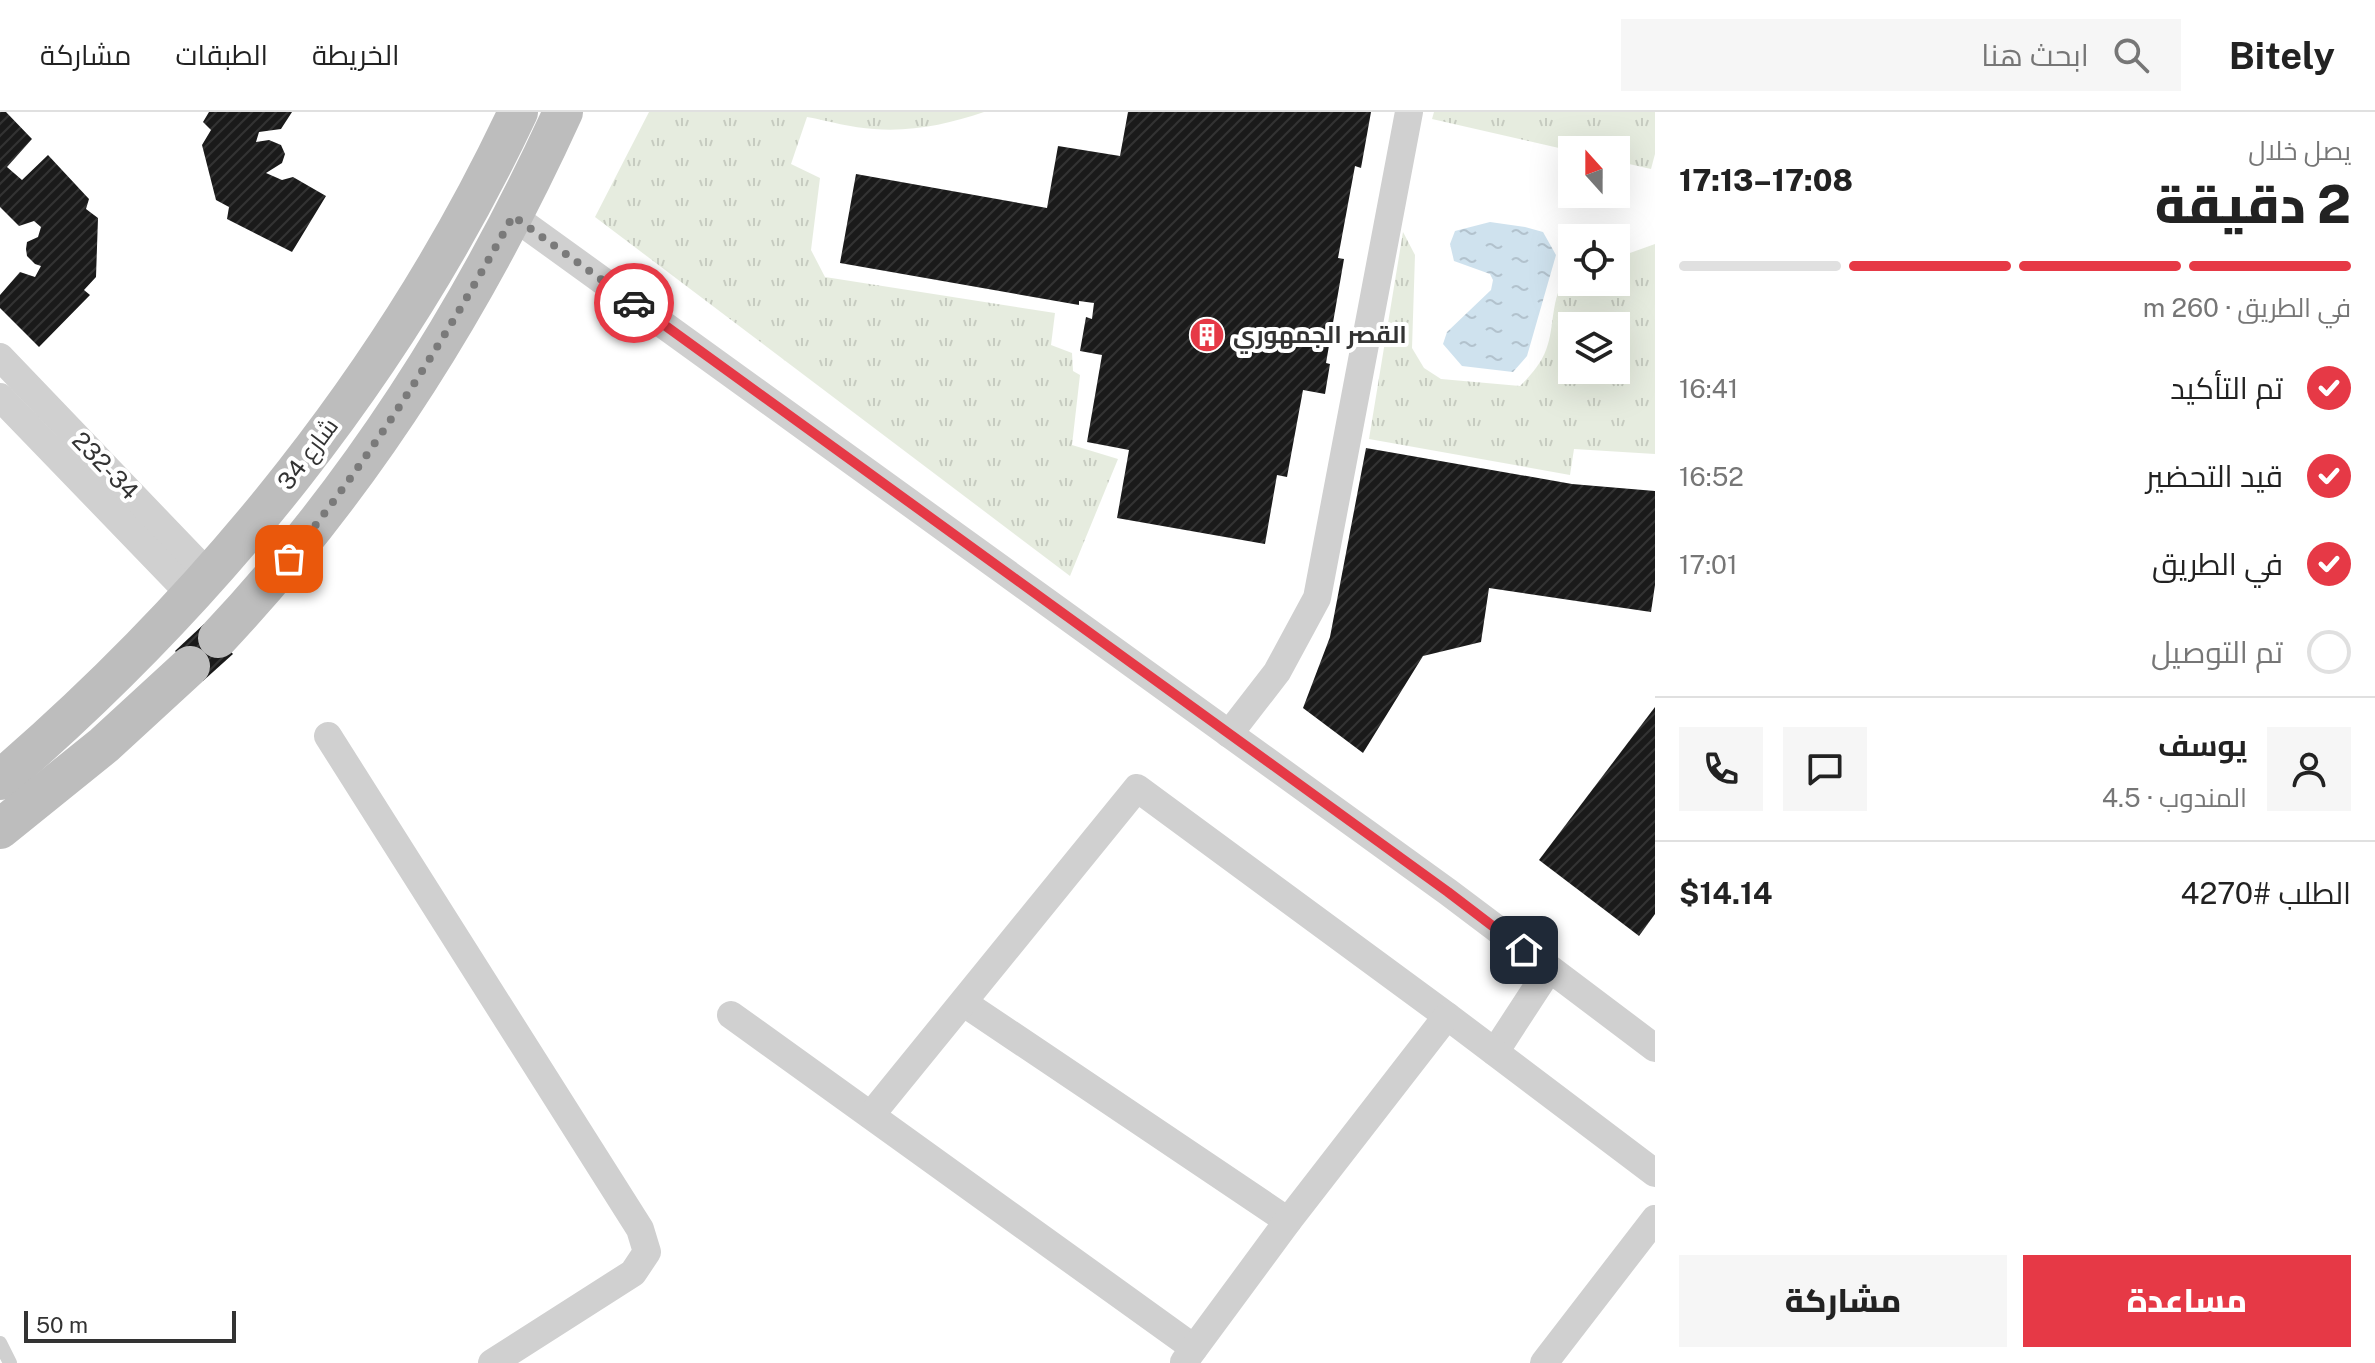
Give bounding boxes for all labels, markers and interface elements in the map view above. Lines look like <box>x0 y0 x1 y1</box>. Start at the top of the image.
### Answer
search box <box>1621 19 2181 91</box>
icon: search <box>2109 33 2153 77</box>
text: Bitely <box>2229 33 2335 78</box>
text: ابحث هنا <box>1981 37 2089 73</box>
text: مشاركة <box>40 38 131 71</box>
text: الطبقات <box>175 38 268 71</box>
text: الخريطة <box>312 38 399 71</box>
text: يصل خلال <box>2248 135 2351 166</box>
north arrow <box>1558 136 1630 208</box>
map controls <box>1558 136 1630 384</box>
text: 17:08–17:13 <box>1679 162 1853 198</box>
text: 2 دقيقة <box>2155 174 2351 235</box>
button: locate <box>1558 224 1630 296</box>
courier <box>594 263 674 343</box>
icon: car <box>612 281 656 325</box>
text: في الطريق · 260 m <box>2143 292 2351 323</box>
button: layers <box>1558 312 1630 384</box>
building icon: القصر الجمهوري <box>1188 316 1226 354</box>
place label: القصر الجمهوري <box>1233 320 1407 354</box>
icon: check <box>2307 366 2351 410</box>
text: تم التأكيد <box>2170 370 2283 406</box>
text: 16:41 <box>1679 373 1738 404</box>
street label: شارع 34 <box>271 412 346 497</box>
street label: 232-34 <box>67 426 145 505</box>
icon: check <box>2307 454 2351 498</box>
text: قيد التحضير <box>2146 458 2283 494</box>
text: 16:52 <box>1679 461 1744 492</box>
pin <box>255 525 323 593</box>
icon: bag <box>267 537 311 581</box>
icon: check <box>2307 542 2351 586</box>
text: في الطريق <box>2152 546 2283 582</box>
text: 17:01 <box>1679 549 1738 580</box>
text: تم التوصيل <box>2151 634 2283 670</box>
button: phone <box>1679 727 1763 811</box>
button: chat <box>1783 727 1867 811</box>
text: يوسف <box>2158 727 2247 763</box>
button: person <box>2267 727 2351 811</box>
text: المندوب · 4.5 <box>2102 782 2247 813</box>
text: $14.14 <box>1679 875 1773 911</box>
text: الطلب #4270 <box>2181 875 2351 911</box>
pin <box>1490 916 1558 984</box>
icon: home <box>1502 928 1546 972</box>
button: مشاركة <box>1679 1255 2007 1347</box>
button: مساعدة <box>2023 1255 2351 1347</box>
scale bar <box>24 1307 236 1343</box>
text: 50 m <box>36 1312 88 1338</box>

